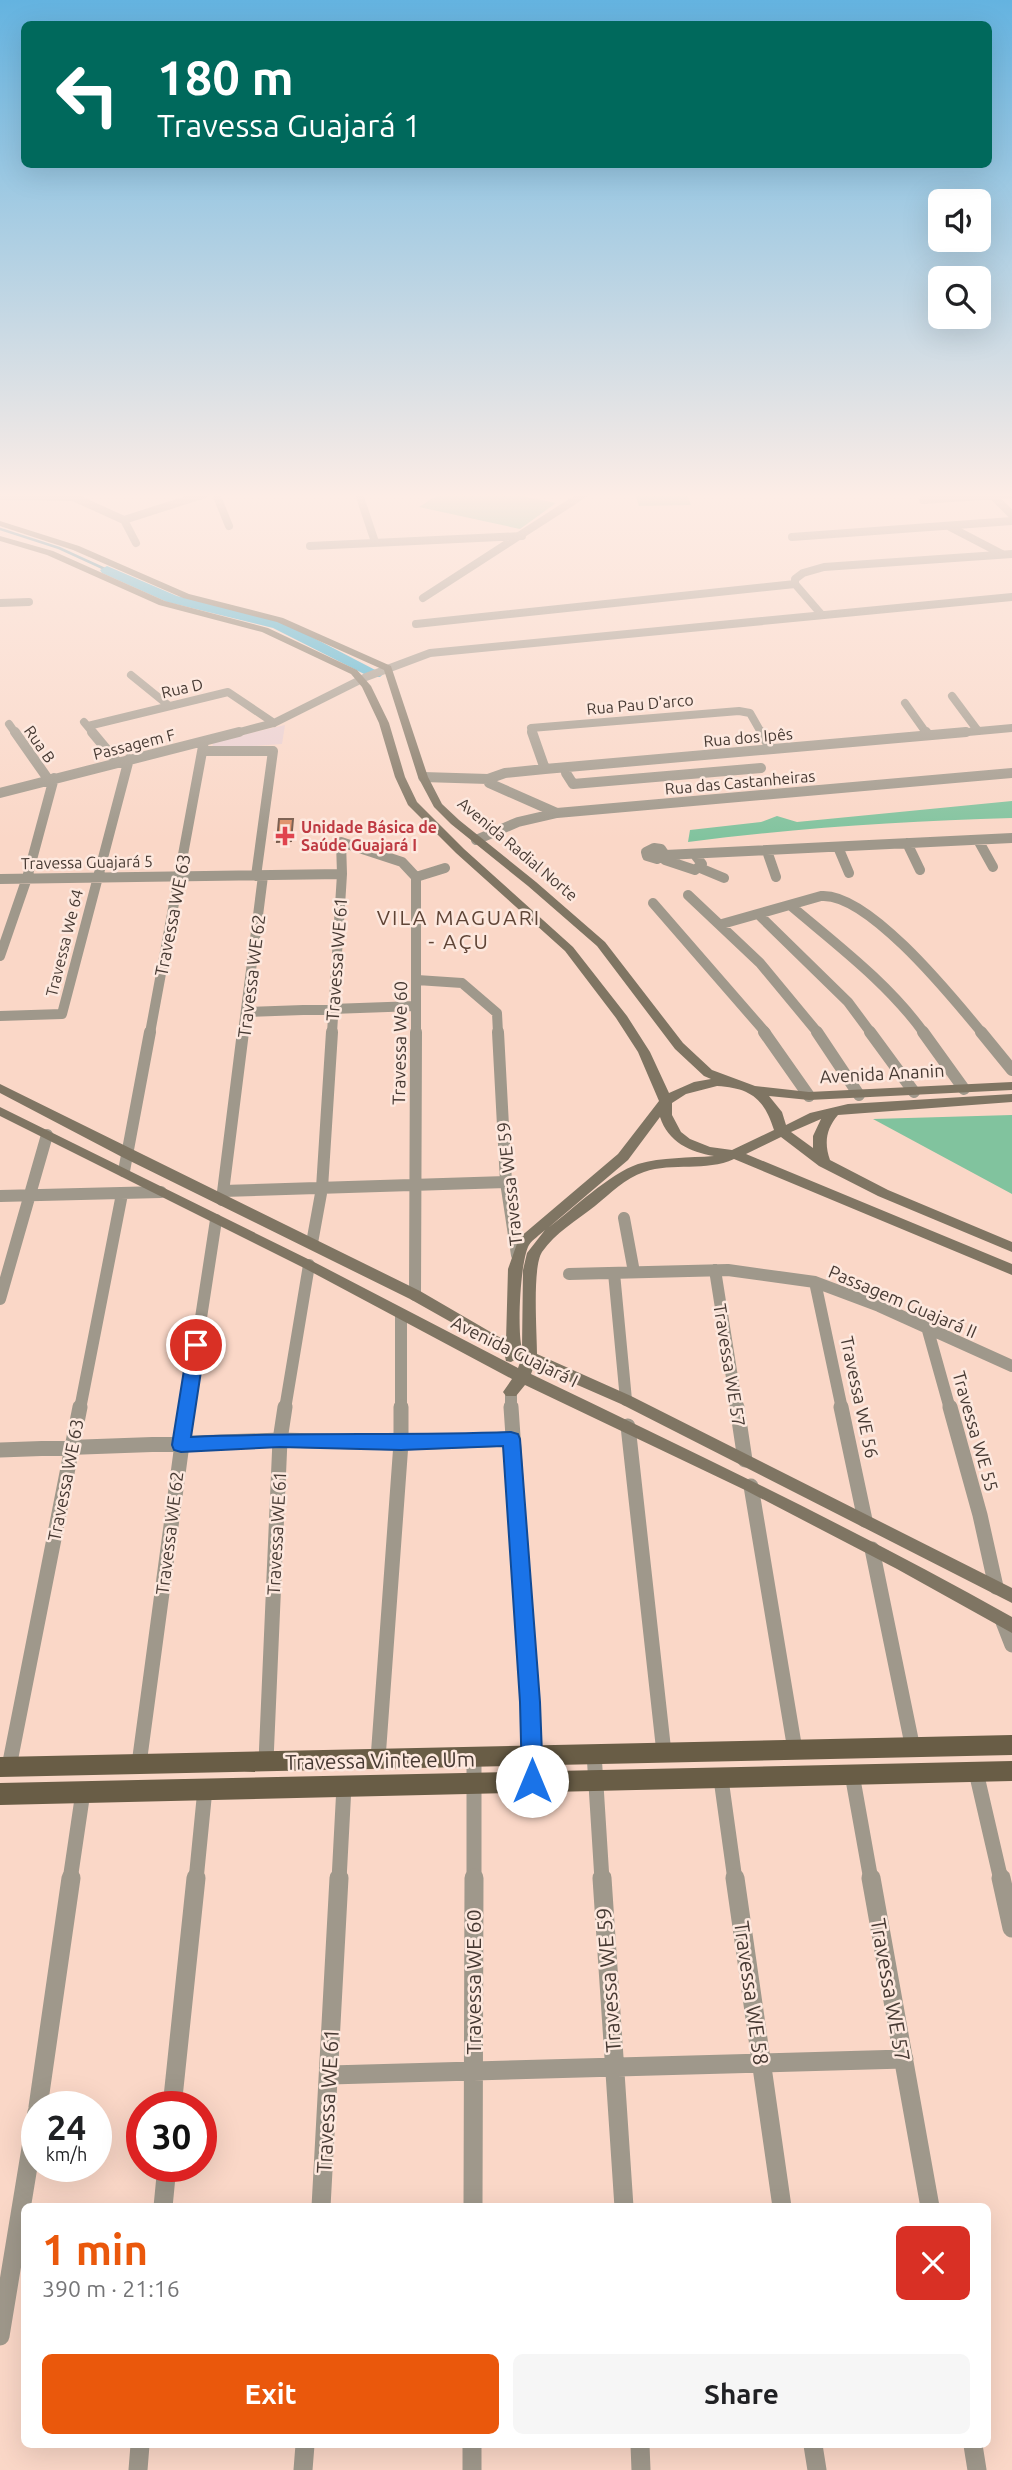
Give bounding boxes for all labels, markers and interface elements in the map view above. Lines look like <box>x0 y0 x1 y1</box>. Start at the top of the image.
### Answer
icon: left <box>42 49 133 140</box>
text: 180 m <box>157 49 294 104</box>
text: Travessa Guajará 1 <box>157 107 421 143</box>
map controls <box>928 189 991 329</box>
button: sound <box>928 189 991 252</box>
button: search <box>928 266 991 329</box>
street label: Rua D <box>159 674 205 702</box>
street label: Rua Pau D'arco <box>586 690 694 718</box>
street label: Rua B <box>21 722 59 766</box>
street label: Rua dos Ipês <box>703 724 793 750</box>
street label: Passagem F <box>91 725 177 763</box>
street label: Rua das Castanheiras <box>664 766 816 798</box>
street label: Avenida Radial Norte <box>455 794 581 904</box>
place label: Unidade Básica de Saúde Guajará I <box>301 818 437 854</box>
marker: Unidade Básica de Saúde Guajará I <box>275 826 295 846</box>
street label: Travessa Guajará 5 <box>21 852 153 872</box>
street label: Travessa WE 63 <box>150 852 194 978</box>
street label: Travessa We 64 <box>42 887 86 999</box>
street label: Travessa WE 61 <box>322 896 350 1022</box>
district label: VILA MAGUARI - AÇU <box>377 905 541 953</box>
street label: Travessa WE 62 <box>234 913 268 1039</box>
street label: Travessa We 60 <box>388 981 410 1105</box>
street label: Avenida Ananin <box>819 1060 945 1086</box>
street label: Travessa WE 59 <box>493 1121 525 1247</box>
street label: Passagem Guajará II <box>826 1261 980 1341</box>
street label: Travessa WE 57 <box>710 1302 750 1428</box>
street label: Avenida Guajará I <box>448 1312 582 1390</box>
pin <box>166 1315 226 1375</box>
icon: arrive <box>177 1326 215 1364</box>
street label: Travessa WE 56 <box>837 1334 883 1460</box>
street label: Travessa WE 55 <box>949 1369 1003 1493</box>
street label: Travessa WE 63 <box>43 1417 87 1543</box>
street label: Travessa WE 62 <box>152 1470 186 1596</box>
street label: Travessa WE 61 <box>263 1470 289 1596</box>
position arrow <box>495 1744 569 1818</box>
street label: Travessa Vinte e Um <box>285 1746 475 1774</box>
street label: Travessa WE 59 <box>591 1907 625 2053</box>
street label: Travessa WE 60 <box>461 1910 485 2054</box>
street label: Travessa WE 57 <box>867 1917 915 2063</box>
street label: Travessa WE 58 <box>730 1920 774 2066</box>
street label: Travessa WE 61 <box>311 2028 343 2174</box>
speed limit sign: 30 <box>126 2091 217 2182</box>
text: 24 <box>47 2107 86 2147</box>
text: km/h <box>46 2144 87 2164</box>
text: 1 min <box>42 2226 148 2273</box>
button: close <box>896 2226 970 2300</box>
text: 390 m · 21:16 <box>42 2276 180 2301</box>
button: Exit <box>42 2354 499 2434</box>
button: Share <box>513 2354 970 2434</box>

